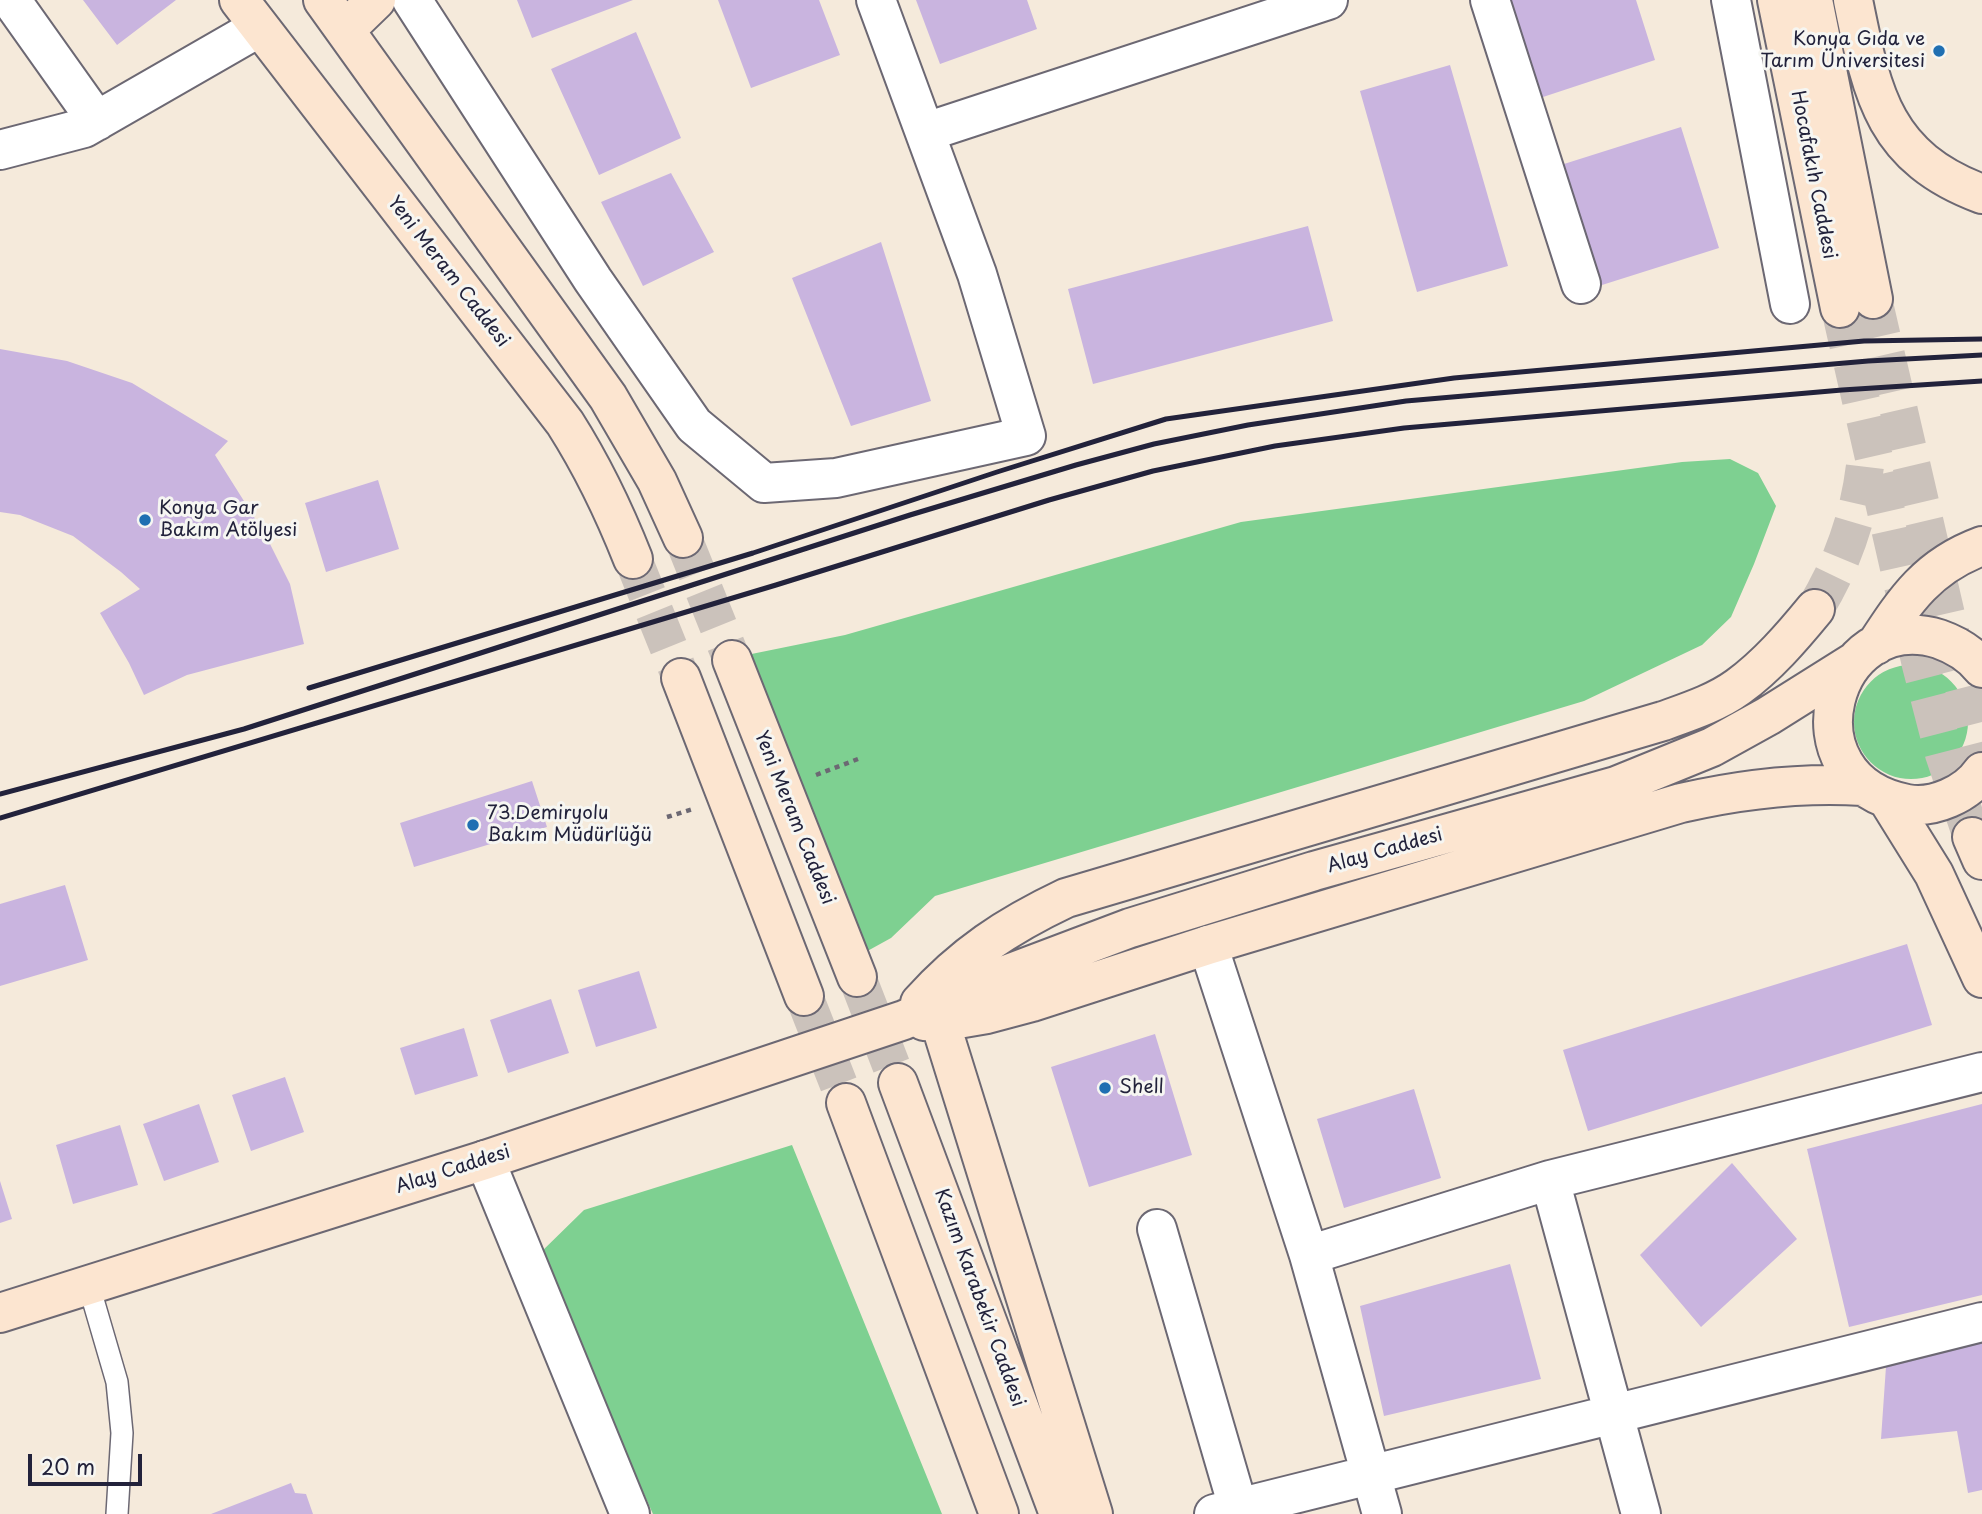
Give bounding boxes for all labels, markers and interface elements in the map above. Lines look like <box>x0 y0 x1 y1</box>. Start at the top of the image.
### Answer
place label: Konya Gıda ve Tarım Üniversitesi <box>1760 29 1925 73</box>
marker: Konya Gıda ve Tarım Üniversitesi <box>1931 43 1947 59</box>
street label: Hocafakıh Caddesi <box>1785 89 1841 261</box>
street label: Yeni Meram Caddesi <box>382 192 514 352</box>
place label: Konya Gar Bakım Atölyesi <box>159 498 297 542</box>
marker: Konya Gar Bakım Atölyesi <box>137 512 153 528</box>
street label: Yeni Meram Caddesi <box>749 728 839 908</box>
place label: 73.Demiryolu Bakım Müdürlüğü <box>487 803 652 847</box>
marker: 73.Demiryolu Bakım Müdürlüğü <box>465 817 481 833</box>
street label: Alay Caddesi <box>1325 824 1445 878</box>
place label: Shell <box>1119 1077 1164 1099</box>
marker: Shell <box>1097 1080 1113 1096</box>
street label: Alay Caddesi <box>393 1141 513 1199</box>
street label: Kazım Karabekir Caddesi <box>929 1186 1029 1410</box>
scale bar <box>32 1440 145 1484</box>
text: 20 m <box>41 1450 95 1482</box>

